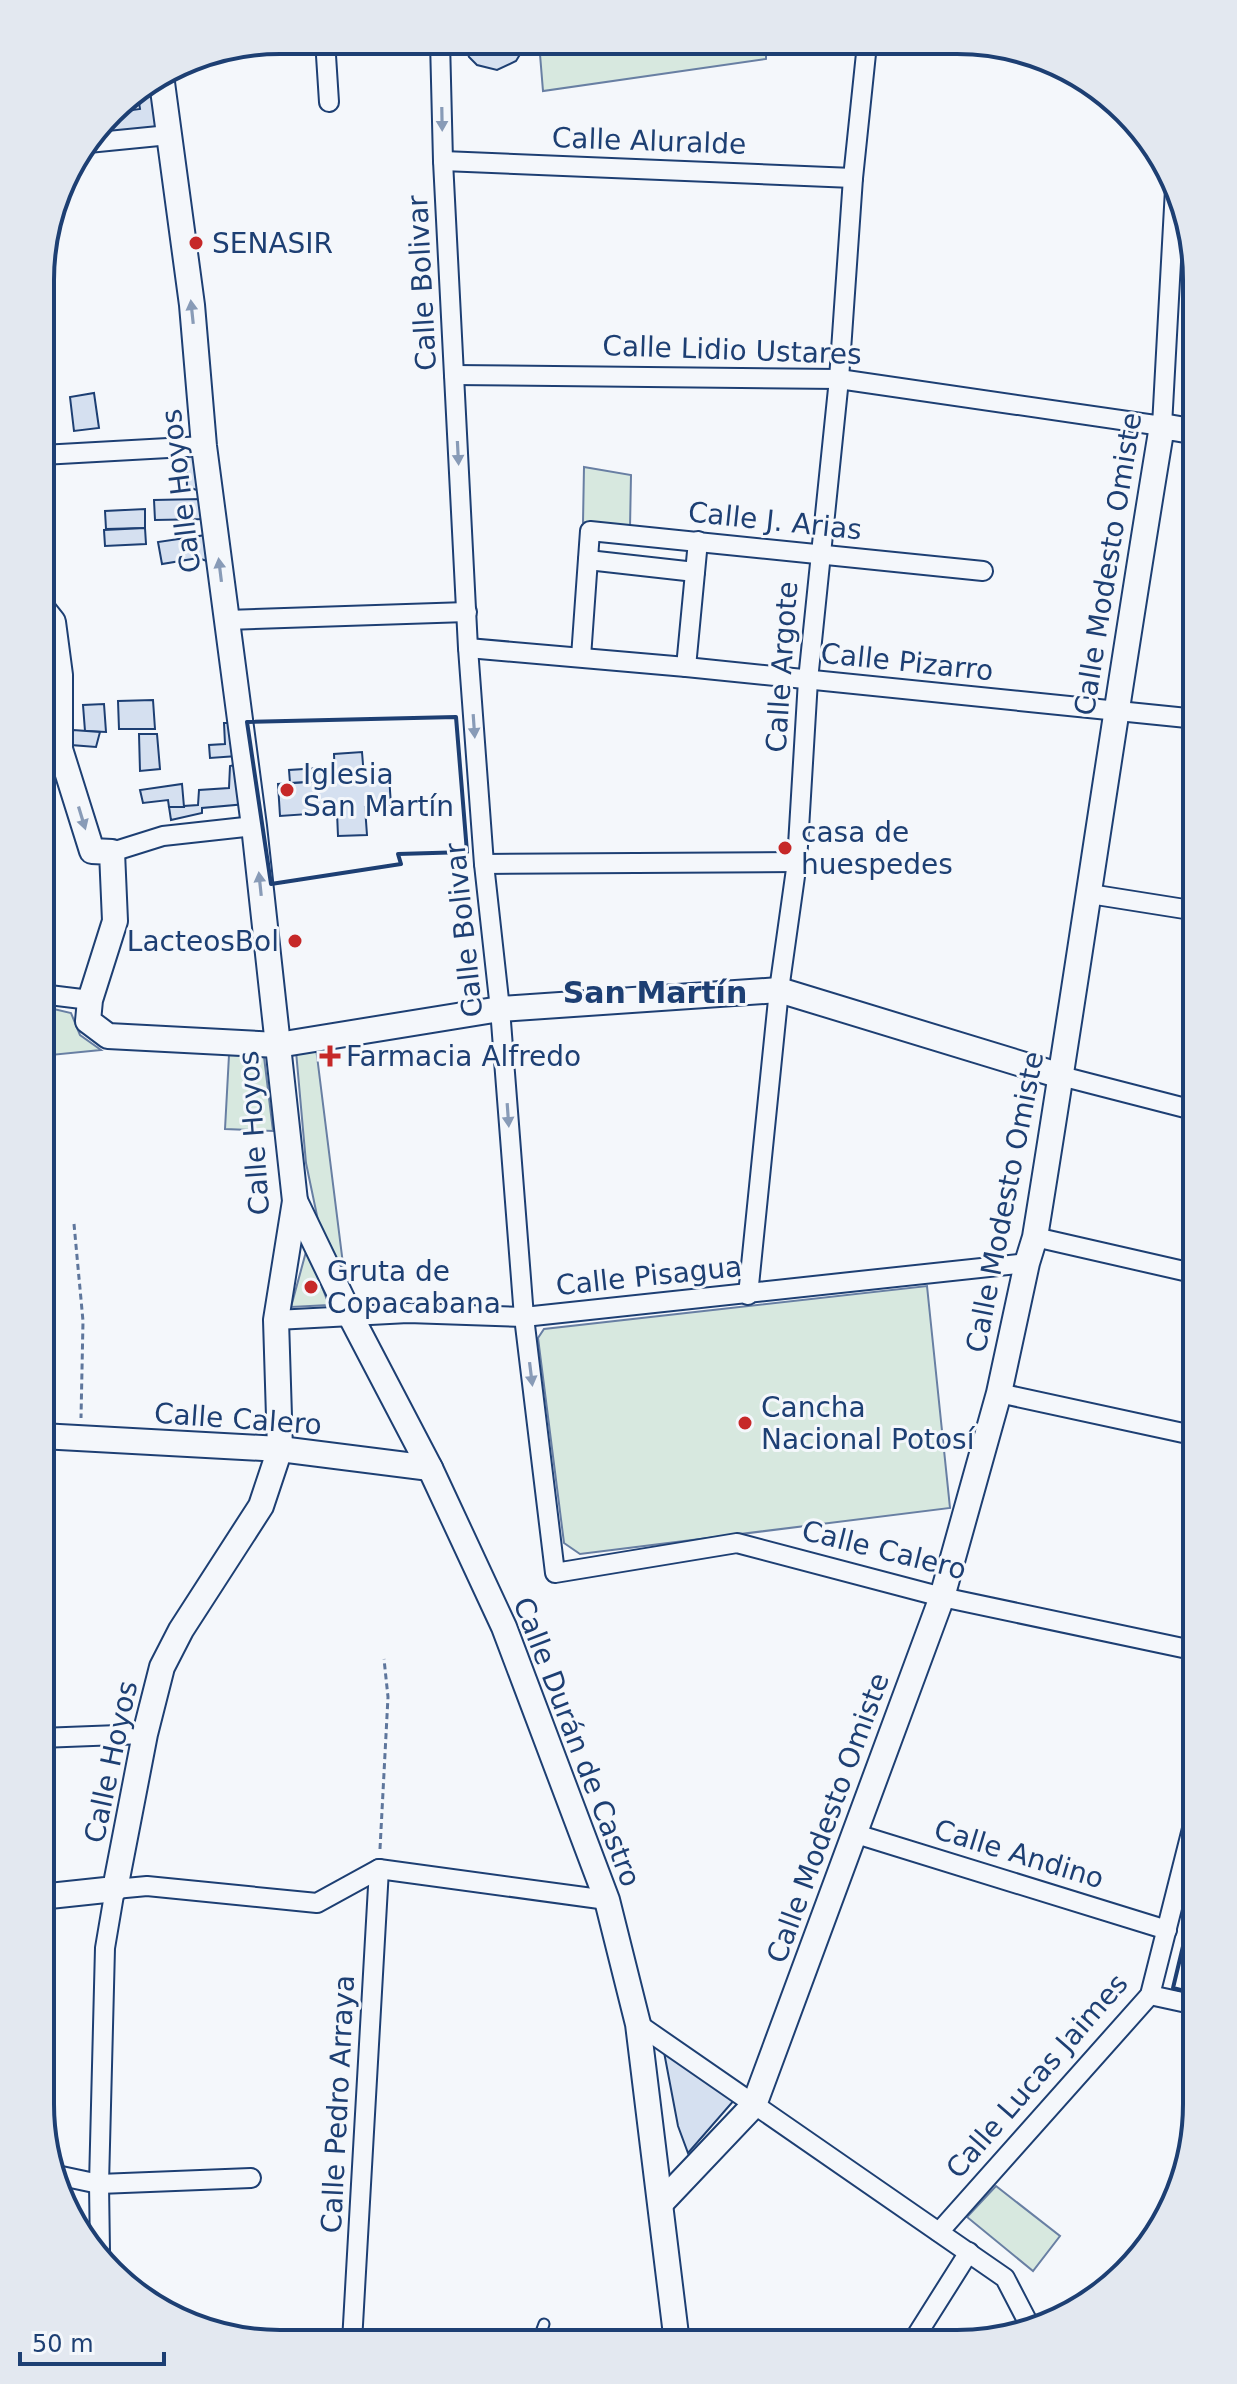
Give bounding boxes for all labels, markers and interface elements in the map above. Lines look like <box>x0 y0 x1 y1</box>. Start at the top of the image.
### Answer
one-way arrow <box>436 107 449 132</box>
street label: Calle Aluralde <box>551 121 747 161</box>
street label: Calle Bolivar <box>401 194 443 372</box>
place label: SENASIR <box>212 227 333 260</box>
marker: SENASIR <box>187 234 205 252</box>
one-way arrow <box>185 299 198 324</box>
street label: Calle Lidio Ustares <box>602 329 862 371</box>
street label: Calle Hoyos <box>155 407 207 575</box>
street label: Calle Modesto Omiste <box>1068 410 1148 718</box>
one-way arrow <box>452 441 465 466</box>
street label: Calle J. Arias <box>686 495 864 547</box>
one-way arrow <box>213 557 226 582</box>
street label: Calle Argote <box>760 580 804 754</box>
street label: Calle Pizarro <box>819 637 995 687</box>
one-way arrow <box>468 714 481 739</box>
place label: Iglesia San Martín <box>303 758 454 823</box>
marker: Iglesia San Martín <box>278 781 296 799</box>
one-way arrow <box>76 806 89 830</box>
place label: casa de huespedes <box>801 816 953 881</box>
marker: casa de huespedes <box>776 839 794 857</box>
street label: Calle Bolivar <box>438 841 490 1019</box>
one-way arrow <box>254 871 267 896</box>
place label: LacteosBol <box>127 925 279 958</box>
marker: LacteosBol <box>286 932 304 950</box>
district label: San Martín <box>563 975 747 1010</box>
place label: Farmacia Alfredo <box>346 1040 581 1073</box>
marker: Farmacia Alfredo <box>321 1047 339 1065</box>
street label: Calle Modesto Omiste <box>960 1049 1050 1355</box>
street label: Calle Hoyos <box>232 1050 276 1216</box>
one-way arrow <box>502 1103 515 1128</box>
street label: Calle Pisagua <box>554 1250 744 1302</box>
place label: Gruta de Copacabana <box>327 1255 501 1320</box>
marker: Gruta de Copacabana <box>302 1278 320 1296</box>
one-way arrow <box>524 1361 537 1386</box>
place label: Cancha Nacional Potosí <box>761 1391 976 1456</box>
street label: Calle Calero <box>153 1397 323 1441</box>
marker: Cancha Nacional Potosí <box>736 1414 754 1432</box>
street label: Calle Calero <box>798 1514 970 1586</box>
street label: Calle Durán de Castro <box>507 1593 647 1891</box>
street label: Calle Modesto Omiste <box>760 1669 896 1967</box>
street label: Calle Hoyos <box>78 1678 144 1846</box>
street label: Calle Andino <box>930 1813 1108 1895</box>
street label: Calle Lucas Jaimes <box>939 1967 1135 2185</box>
street label: Calle Pedro Arraya <box>315 1974 361 2234</box>
scale bar <box>20 2316 164 2366</box>
text: 50 m <box>32 2330 94 2358</box>

